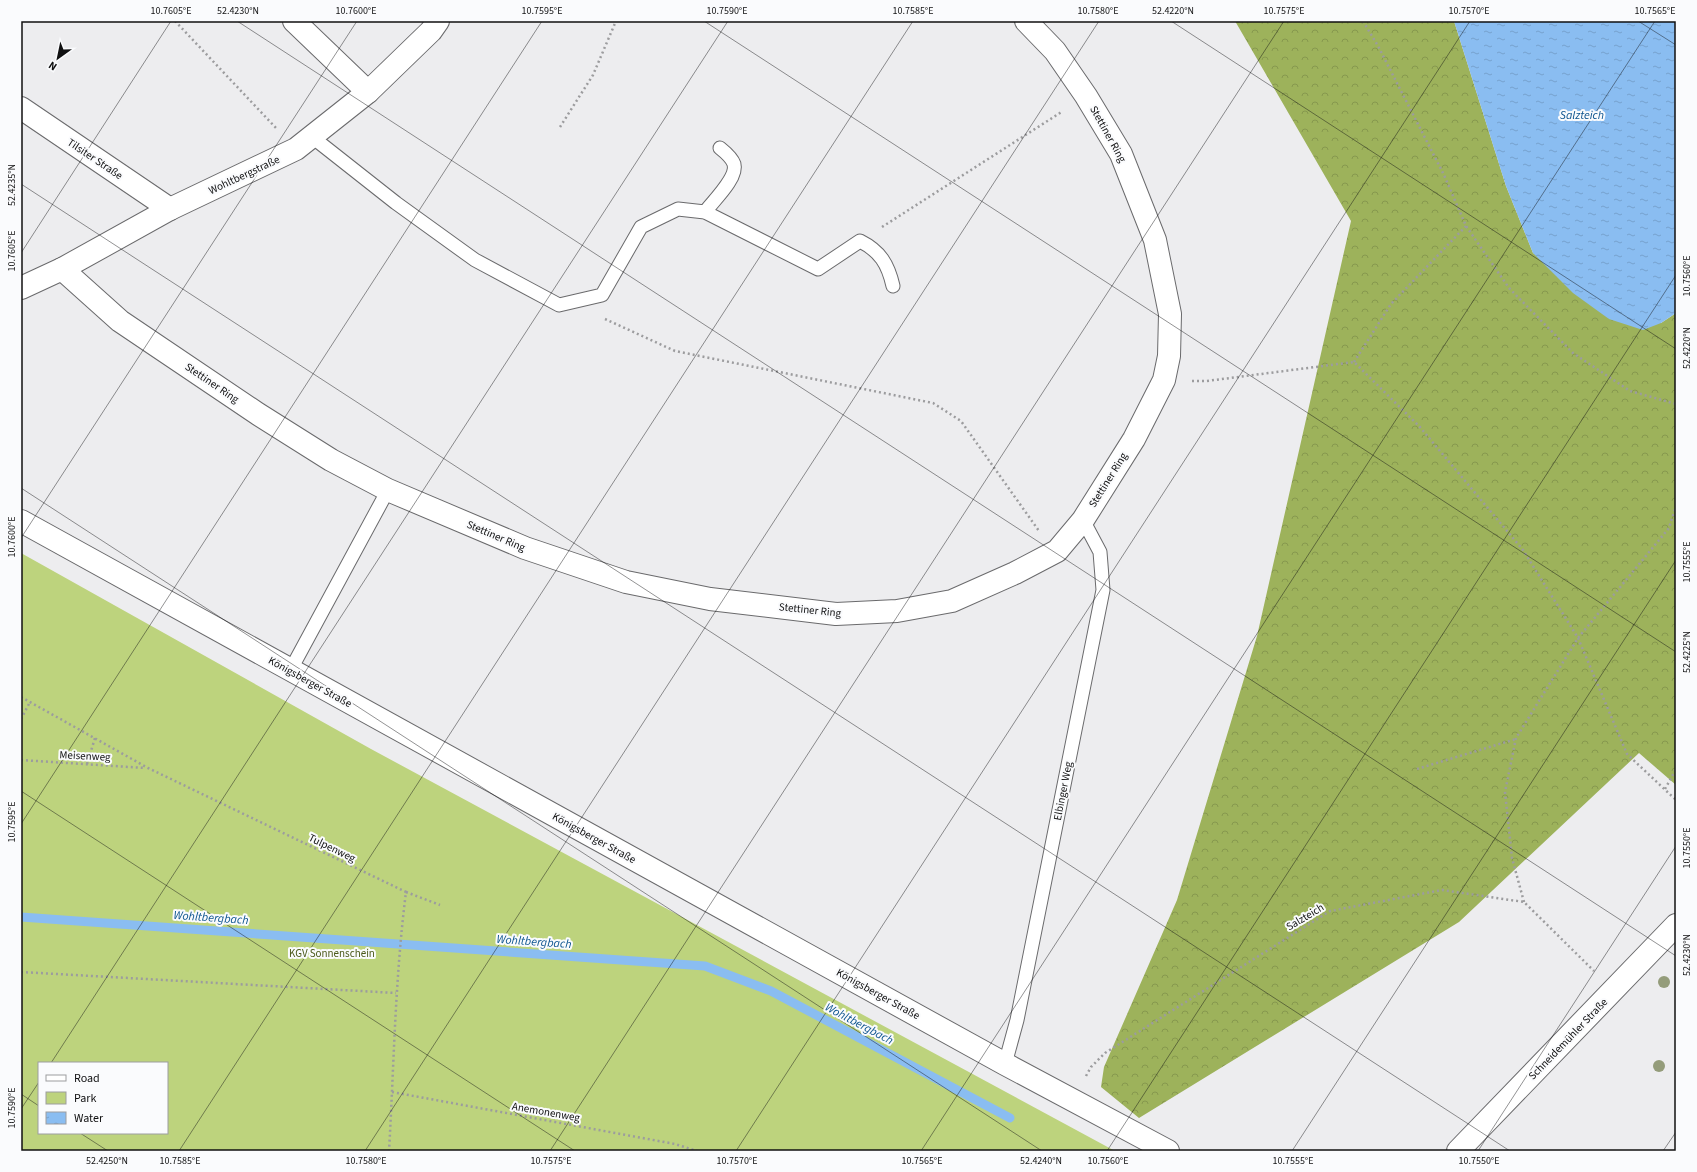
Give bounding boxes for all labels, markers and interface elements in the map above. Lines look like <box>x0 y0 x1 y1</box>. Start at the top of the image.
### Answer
text: 10.7605°E <box>151 4 191 18</box>
text: 52.4230°N <box>217 4 259 18</box>
text: 10.7600°E <box>336 4 376 18</box>
text: 10.7595°E <box>522 4 562 18</box>
text: 10.7590°E <box>707 4 747 18</box>
text: 10.7585°E <box>893 4 933 18</box>
text: 10.7580°E <box>1078 4 1118 18</box>
text: 52.4220°N <box>1152 4 1194 18</box>
text: 10.7575°E <box>1264 4 1304 18</box>
text: 10.7570°E <box>1449 4 1489 18</box>
text: 10.7565°E <box>1635 4 1675 18</box>
north arrow <box>38 38 78 78</box>
text: N <box>46 58 60 74</box>
street label: Stettiner Ring <box>1086 103 1130 165</box>
water label: Salzteich <box>1560 107 1604 124</box>
street label: Tilsiter Straße <box>64 135 126 183</box>
street label: Wohltbergstraße <box>206 152 283 198</box>
text: 52.4235°N <box>5 164 19 206</box>
text: 10.7605°E <box>5 231 19 271</box>
text: 10.7560°E <box>1680 256 1694 296</box>
text: 52.4220°N <box>1680 327 1694 369</box>
street label: Stettiner Ring <box>182 359 242 407</box>
street label: Stettiner Ring <box>1085 449 1131 510</box>
text: 10.7600°E <box>5 517 19 557</box>
street label: Stettiner Ring <box>464 517 528 555</box>
text: 10.7555°E <box>1680 542 1694 582</box>
street label: Stettiner Ring <box>778 599 842 621</box>
text: 52.4225°N <box>1680 631 1694 673</box>
street label: Königsberger Straße <box>265 653 355 711</box>
street label: Meisenweg <box>59 747 111 765</box>
street label: Elbinger Weg <box>1050 760 1076 822</box>
text: 10.7595°E <box>5 802 19 842</box>
street label: Königsberger Straße <box>549 809 639 867</box>
text: 10.7550°E <box>1680 828 1694 868</box>
street label: Tulpenweg <box>306 830 358 866</box>
street label: Salzteich <box>1283 900 1327 934</box>
water label: Wohltbergbach <box>173 907 249 929</box>
water label: Wohltbergbach <box>496 931 572 953</box>
text: 52.4230°N <box>1680 934 1694 976</box>
park label: KGV Sonnenschein <box>289 946 375 961</box>
street label: Königsberger Straße <box>833 965 923 1023</box>
street label: Schneidemühler Straße <box>1525 994 1611 1083</box>
water label: Wohltbergbach <box>822 999 896 1049</box>
legend <box>38 1062 168 1134</box>
text: Road <box>74 1070 100 1087</box>
text: 10.7590°E <box>5 1088 19 1128</box>
text: Park <box>74 1090 96 1107</box>
street label: Anemonenweg <box>511 1099 582 1125</box>
text: Water <box>74 1110 104 1127</box>
text: 52.4250°N <box>86 1154 128 1168</box>
text: 10.7585°E <box>160 1154 200 1168</box>
text: 10.7580°E <box>346 1154 386 1168</box>
text: 10.7575°E <box>531 1154 571 1168</box>
text: 10.7570°E <box>717 1154 757 1168</box>
text: 10.7565°E <box>902 1154 942 1168</box>
text: 52.4240°N <box>1020 1154 1062 1168</box>
text: 10.7560°E <box>1088 1154 1128 1168</box>
text: 10.7555°E <box>1273 1154 1313 1168</box>
text: 10.7550°E <box>1459 1154 1499 1168</box>

